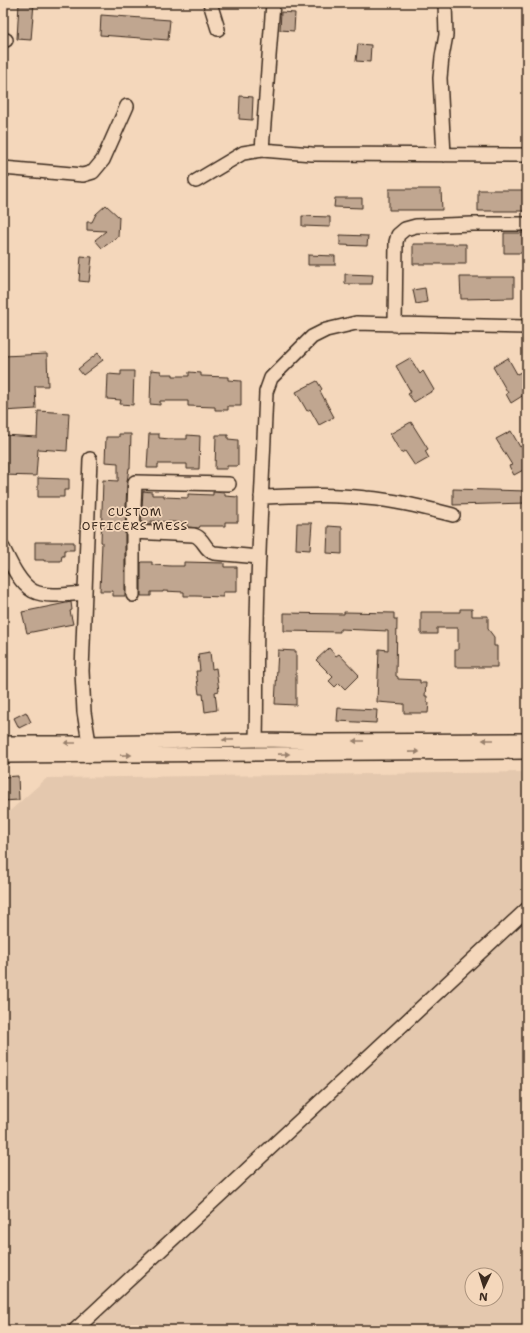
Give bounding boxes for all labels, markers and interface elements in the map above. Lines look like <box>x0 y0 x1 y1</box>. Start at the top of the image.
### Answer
district label: CUSTOM OFFICERS MESS <box>82 504 188 534</box>
one-way arrow <box>221 737 234 743</box>
one-way arrow <box>481 737 494 743</box>
one-way arrow <box>351 738 364 744</box>
one-way arrow <box>63 740 76 746</box>
one-way arrow <box>408 749 421 755</box>
one-way arrow <box>278 751 291 757</box>
one-way arrow <box>120 752 132 759</box>
north arrow <box>464 1267 504 1307</box>
text: N <box>478 1289 488 1304</box>

